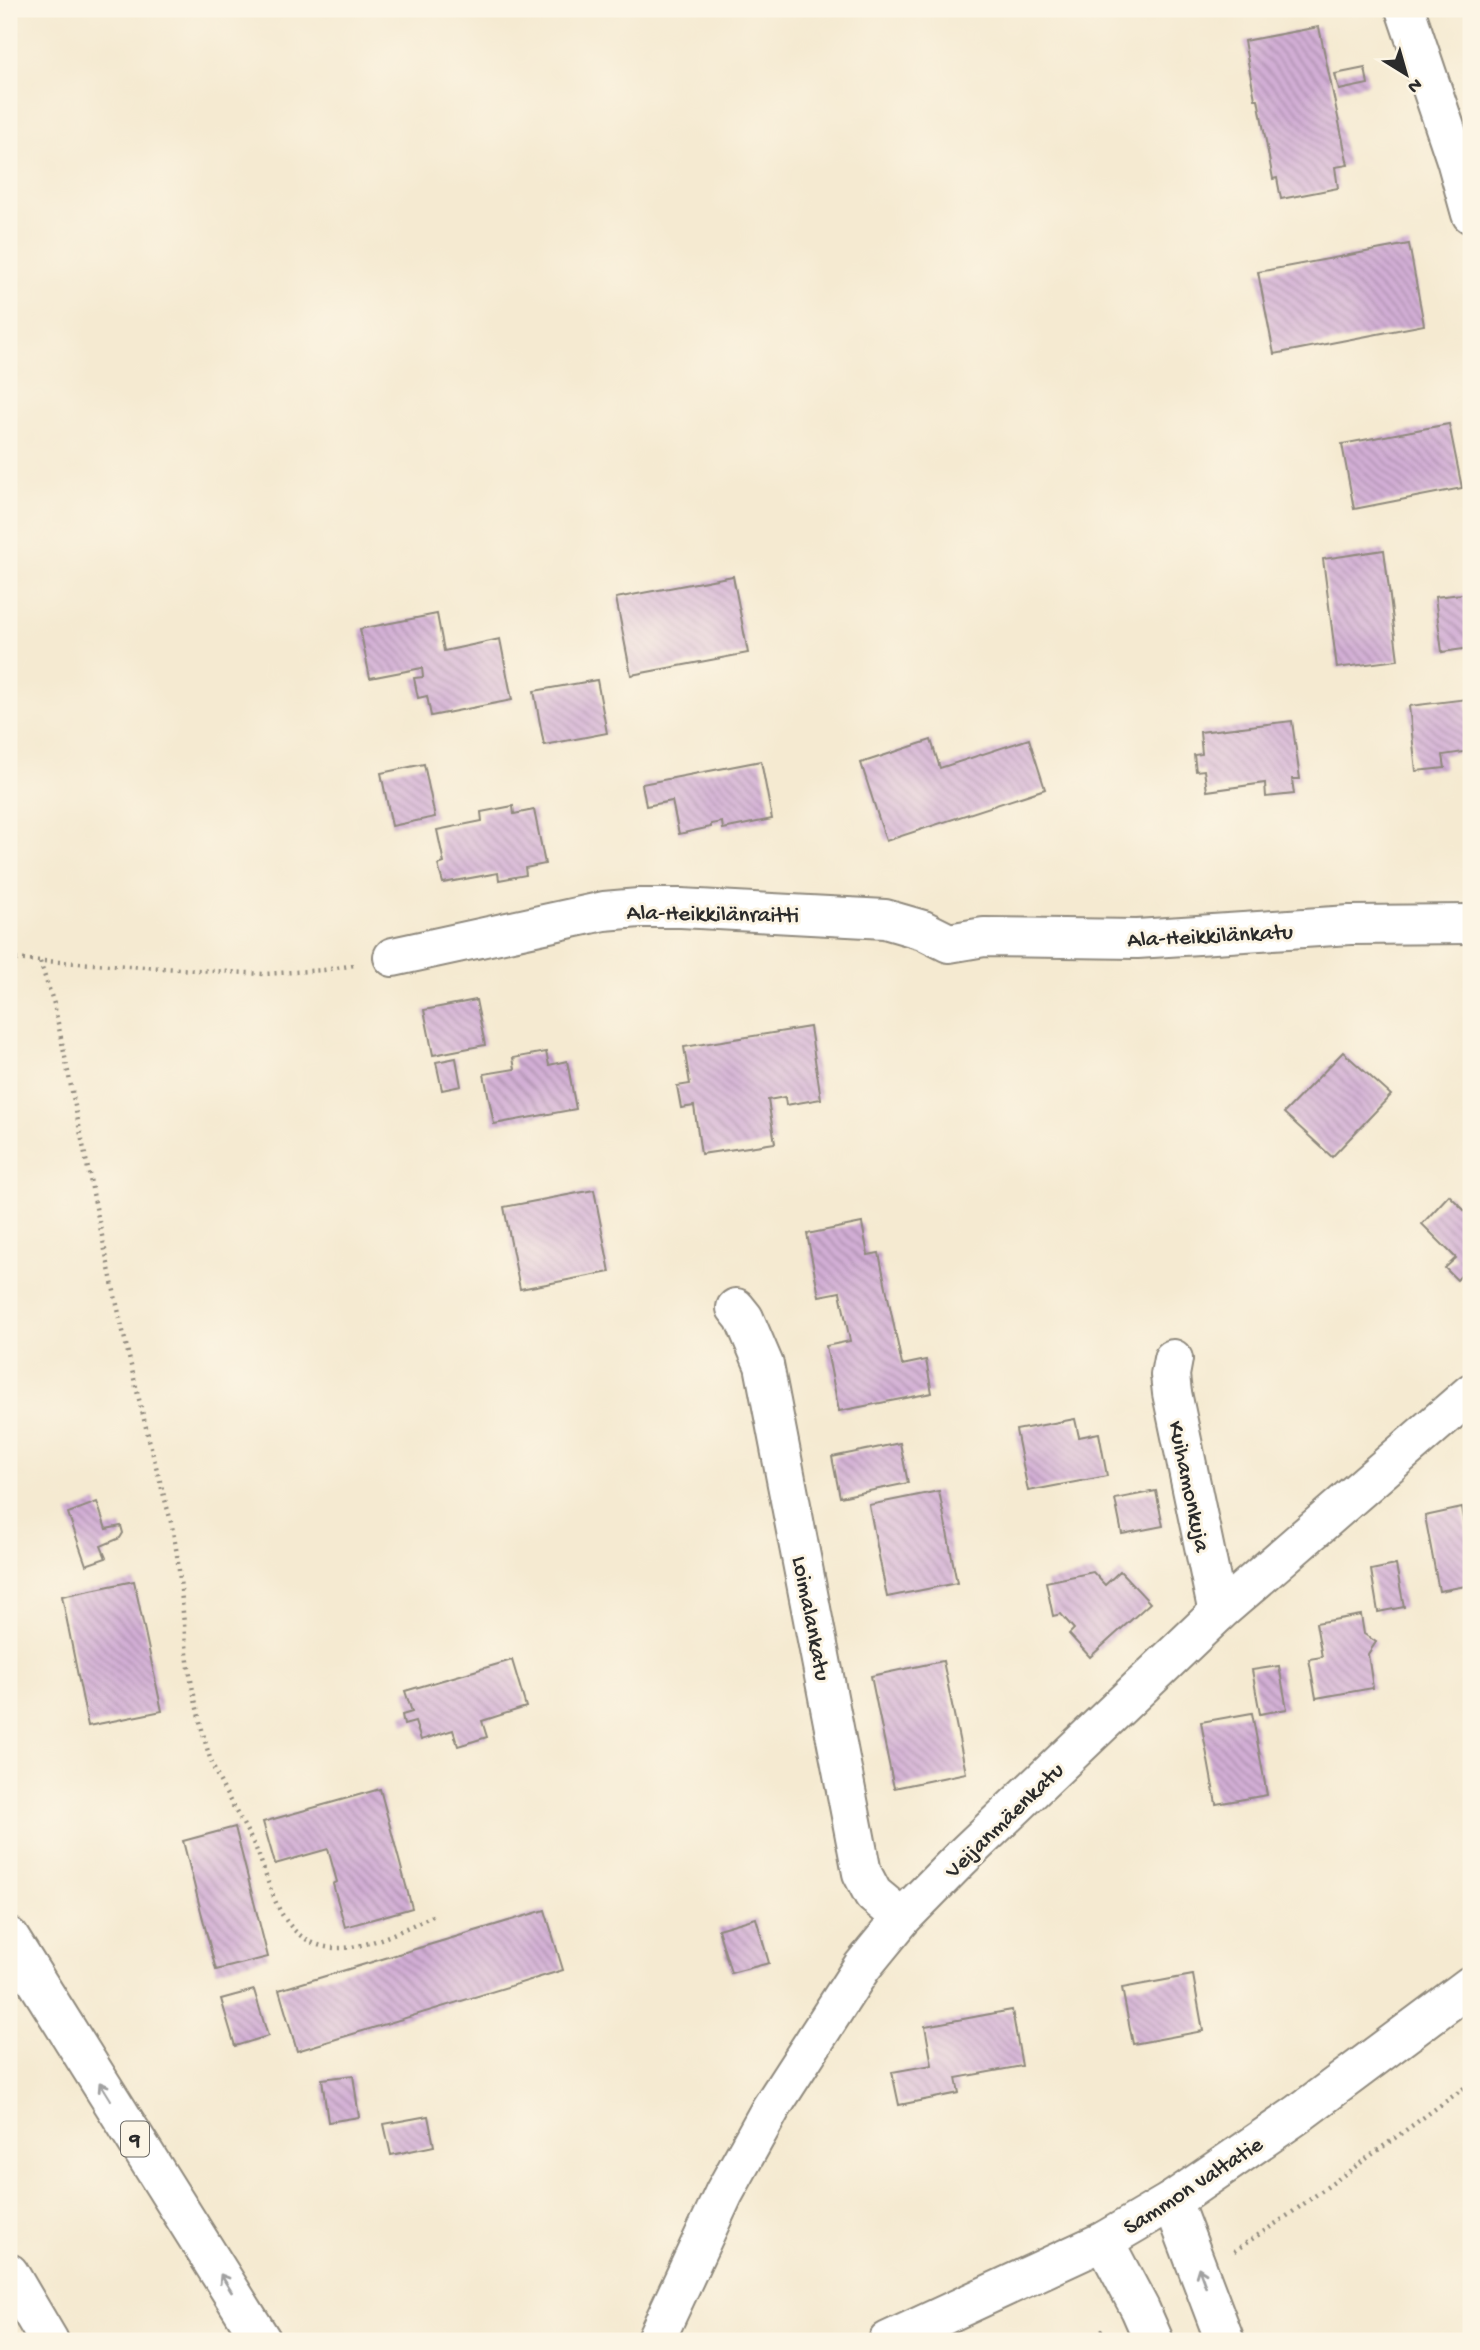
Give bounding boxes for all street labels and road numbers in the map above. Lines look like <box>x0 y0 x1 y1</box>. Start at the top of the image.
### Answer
street label: Ala-Heikkilänraitti <box>626 900 799 931</box>
street label: Ala-Heikkilänkatu <box>1127 920 1294 955</box>
street label: Kuihamonkuja <box>1161 1419 1215 1556</box>
street label: Loimalankatu <box>784 1554 835 1683</box>
street label: Veijanmäenkatu <box>940 1758 1071 1886</box>
road number: 9 <box>121 2122 149 2156</box>
street label: Sammon valtatie <box>1119 2131 1270 2242</box>

